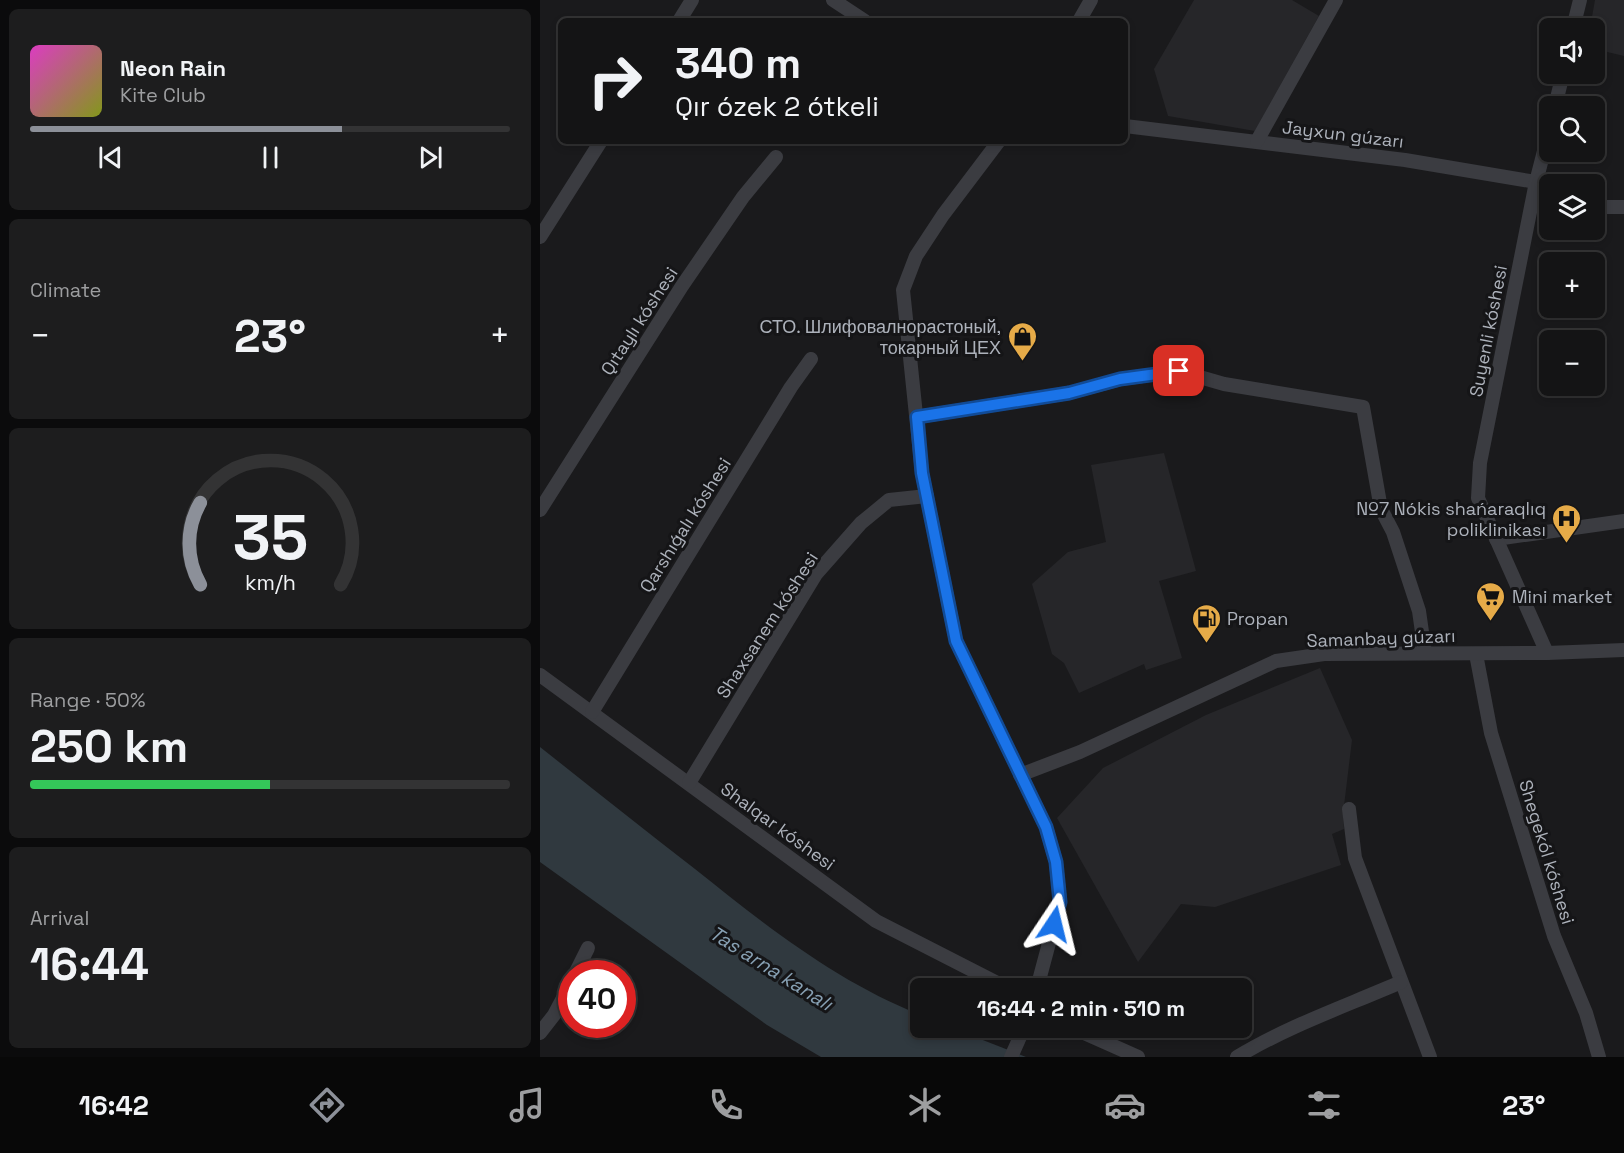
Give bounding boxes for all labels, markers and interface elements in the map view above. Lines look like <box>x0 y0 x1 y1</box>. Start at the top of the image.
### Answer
map controls <box>1539 18 1605 396</box>
button: sound <box>1539 18 1605 84</box>
text: 340 m <box>675 37 801 90</box>
icon: right <box>576 42 654 120</box>
text: Neon Rain <box>120 54 226 82</box>
text: Kite Club <box>120 82 206 108</box>
text: Qır ózek 2 ótkeli <box>675 89 879 124</box>
button: search <box>1539 96 1605 162</box>
street label: Jayxun gúzarı <box>1281 115 1405 153</box>
icon: previous <box>94 141 127 174</box>
icon: pause <box>254 141 287 174</box>
icon: next <box>414 141 447 174</box>
button: layers <box>1539 174 1605 240</box>
button: + <box>1539 252 1605 318</box>
street label: Qıtaylı kóshesi <box>595 262 683 380</box>
street label: Suyenli kóshesi <box>1464 263 1512 399</box>
text: Climate <box>30 277 101 303</box>
text: 23° <box>234 308 306 365</box>
text: − <box>30 315 50 357</box>
text: + <box>490 315 510 357</box>
place label: СТО. Шлифовалнорастоный, токарный ЦЕХ <box>760 315 1001 359</box>
shop icon: СТО. Шлифовалнорастоный, токарный ЦЕХ <box>1006 320 1038 362</box>
button: − <box>1539 330 1605 396</box>
pin <box>1153 345 1204 396</box>
icon: arrive <box>1162 354 1195 387</box>
street label: Qarshıǵalı kóshesi <box>634 453 736 597</box>
place label: №7 Nókis shańaraqlıq poliklinikası <box>1356 497 1546 541</box>
text: 35 <box>232 499 308 578</box>
hospital icon: №7 Nókis shańaraqlıq poliklinikası <box>1551 502 1583 544</box>
street label: Shaxsanem kóshesi <box>711 548 823 702</box>
text: km/h <box>244 570 296 597</box>
supermarket icon: Mini market <box>1475 580 1507 622</box>
place label: Mini market <box>1512 585 1612 608</box>
fuel station icon: Propan <box>1190 602 1222 644</box>
place label: Propan <box>1227 607 1288 630</box>
street label: Samanbay gúzarı <box>1306 624 1456 652</box>
text: Range · 50% <box>30 687 145 713</box>
text: 250 km <box>30 718 188 775</box>
street label: Shalqar kóshesi <box>716 777 840 875</box>
street label: Shegekól kóshesi <box>1514 777 1580 927</box>
position arrow <box>1022 892 1086 956</box>
text: Arrival <box>30 905 89 931</box>
water label: Tas arna kanalı <box>704 920 838 1017</box>
text: 16:44 <box>30 936 149 993</box>
speed limit sign: 40 <box>558 960 636 1038</box>
text: 16:44 · 2 min · 510 m <box>977 994 1185 1022</box>
icon: directions <box>306 1084 348 1126</box>
icon: music <box>506 1084 548 1126</box>
icon: phone <box>705 1084 747 1126</box>
icon: climate <box>904 1084 946 1126</box>
icon: car <box>1104 1084 1146 1126</box>
icon: filters <box>1303 1084 1345 1126</box>
text: 16:42 <box>79 1088 149 1123</box>
text: 23° <box>1502 1088 1545 1123</box>

